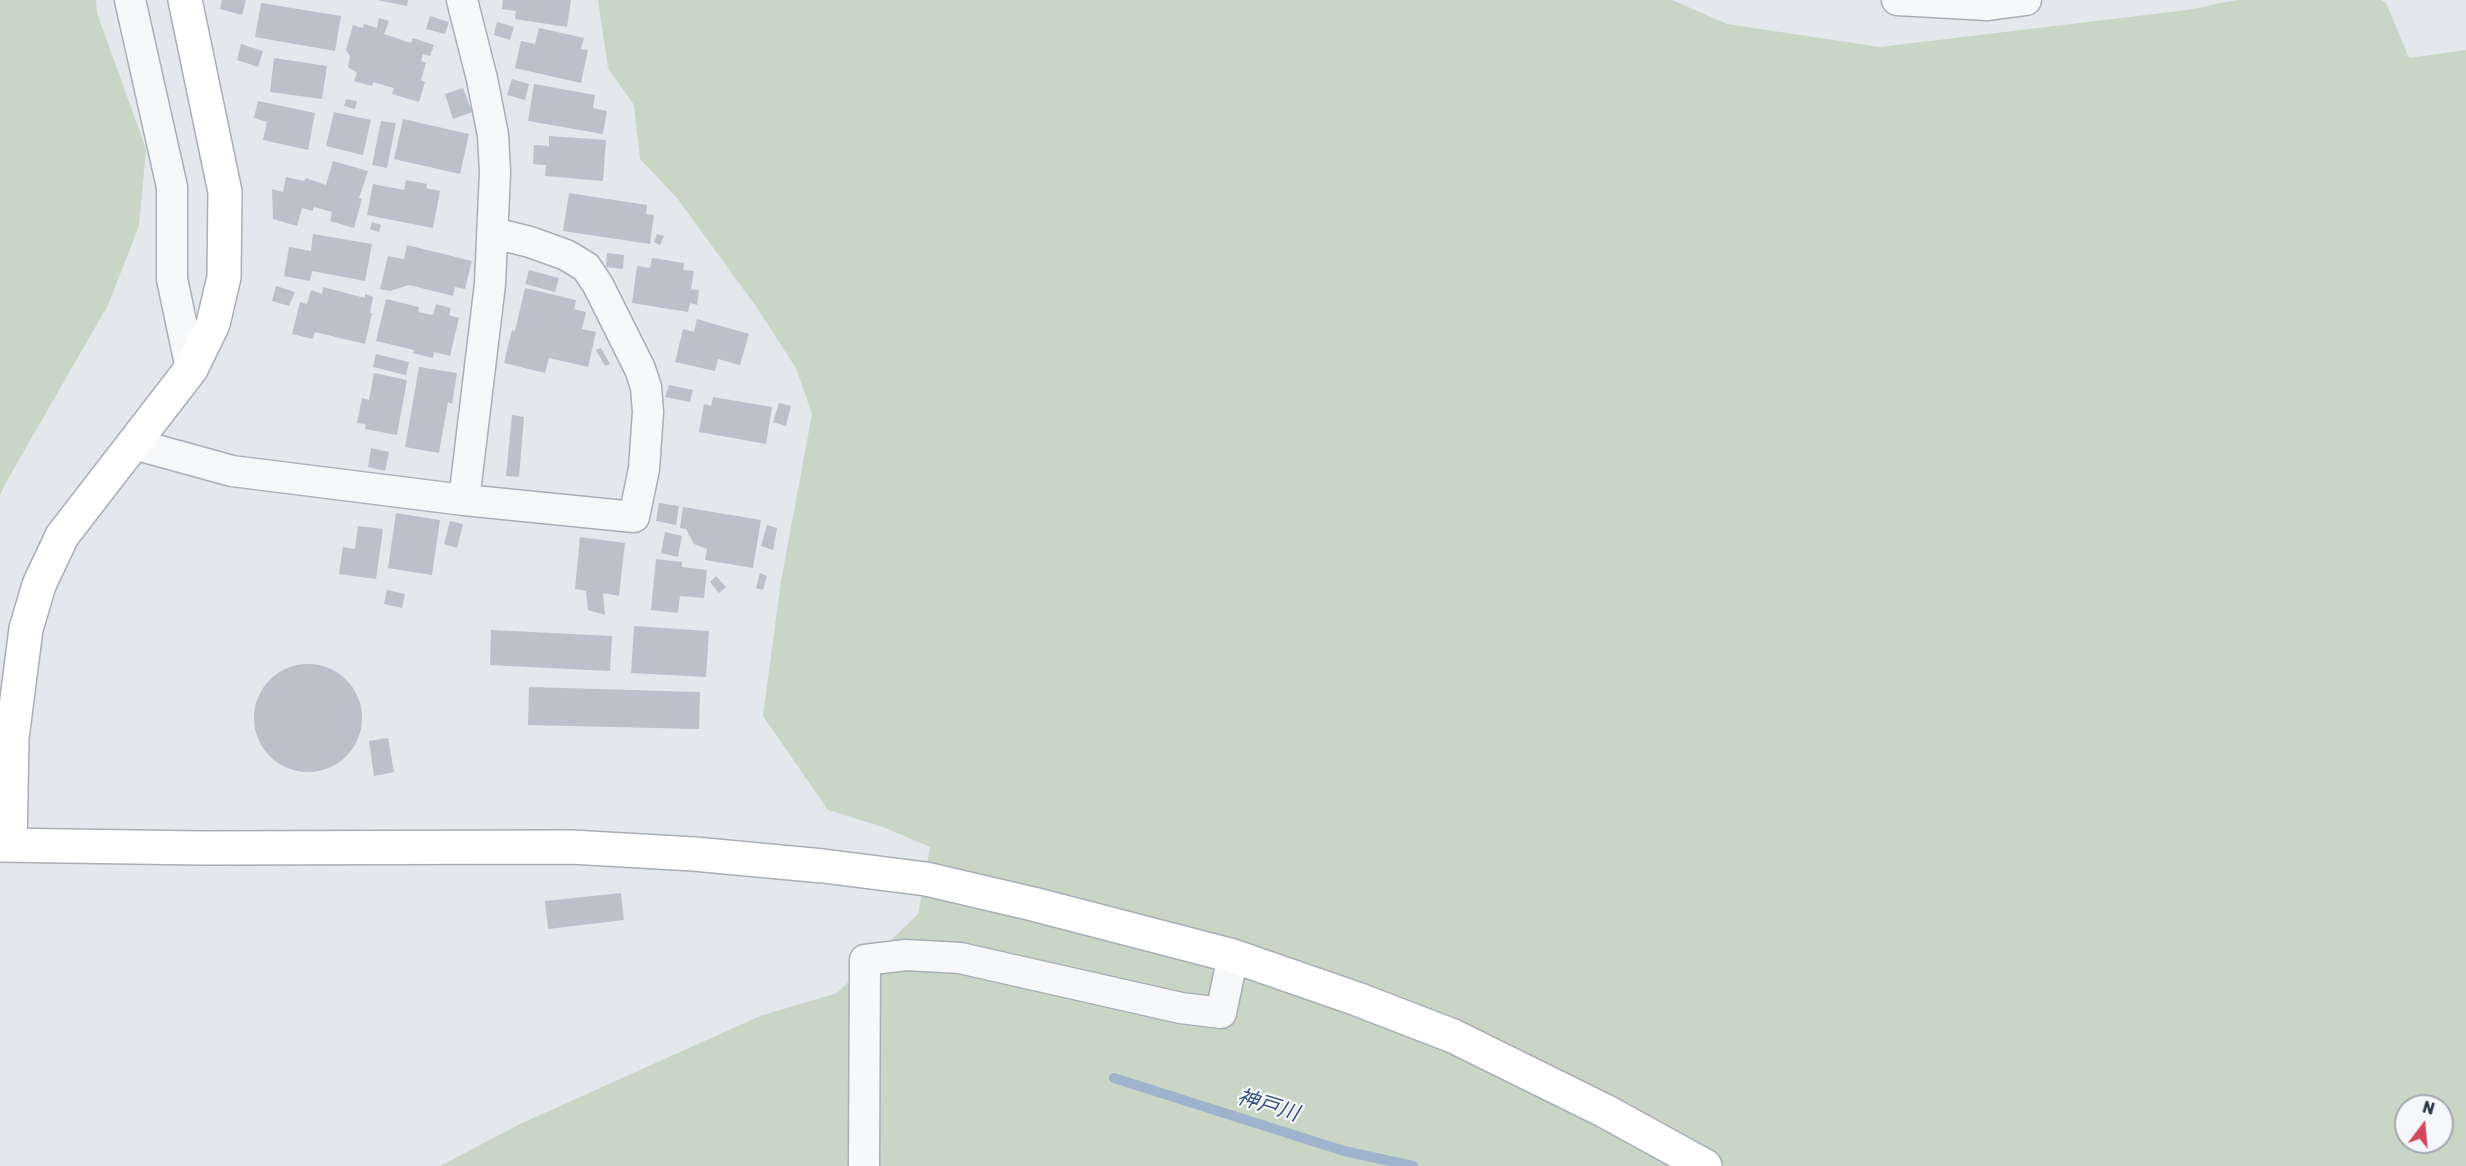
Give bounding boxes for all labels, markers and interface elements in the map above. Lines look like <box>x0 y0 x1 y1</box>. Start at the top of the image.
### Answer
water label: 神戸川 <box>1234 1085 1302 1127</box>
north arrow <box>2394 1094 2454 1154</box>
text: N <box>2420 1097 2437 1119</box>

